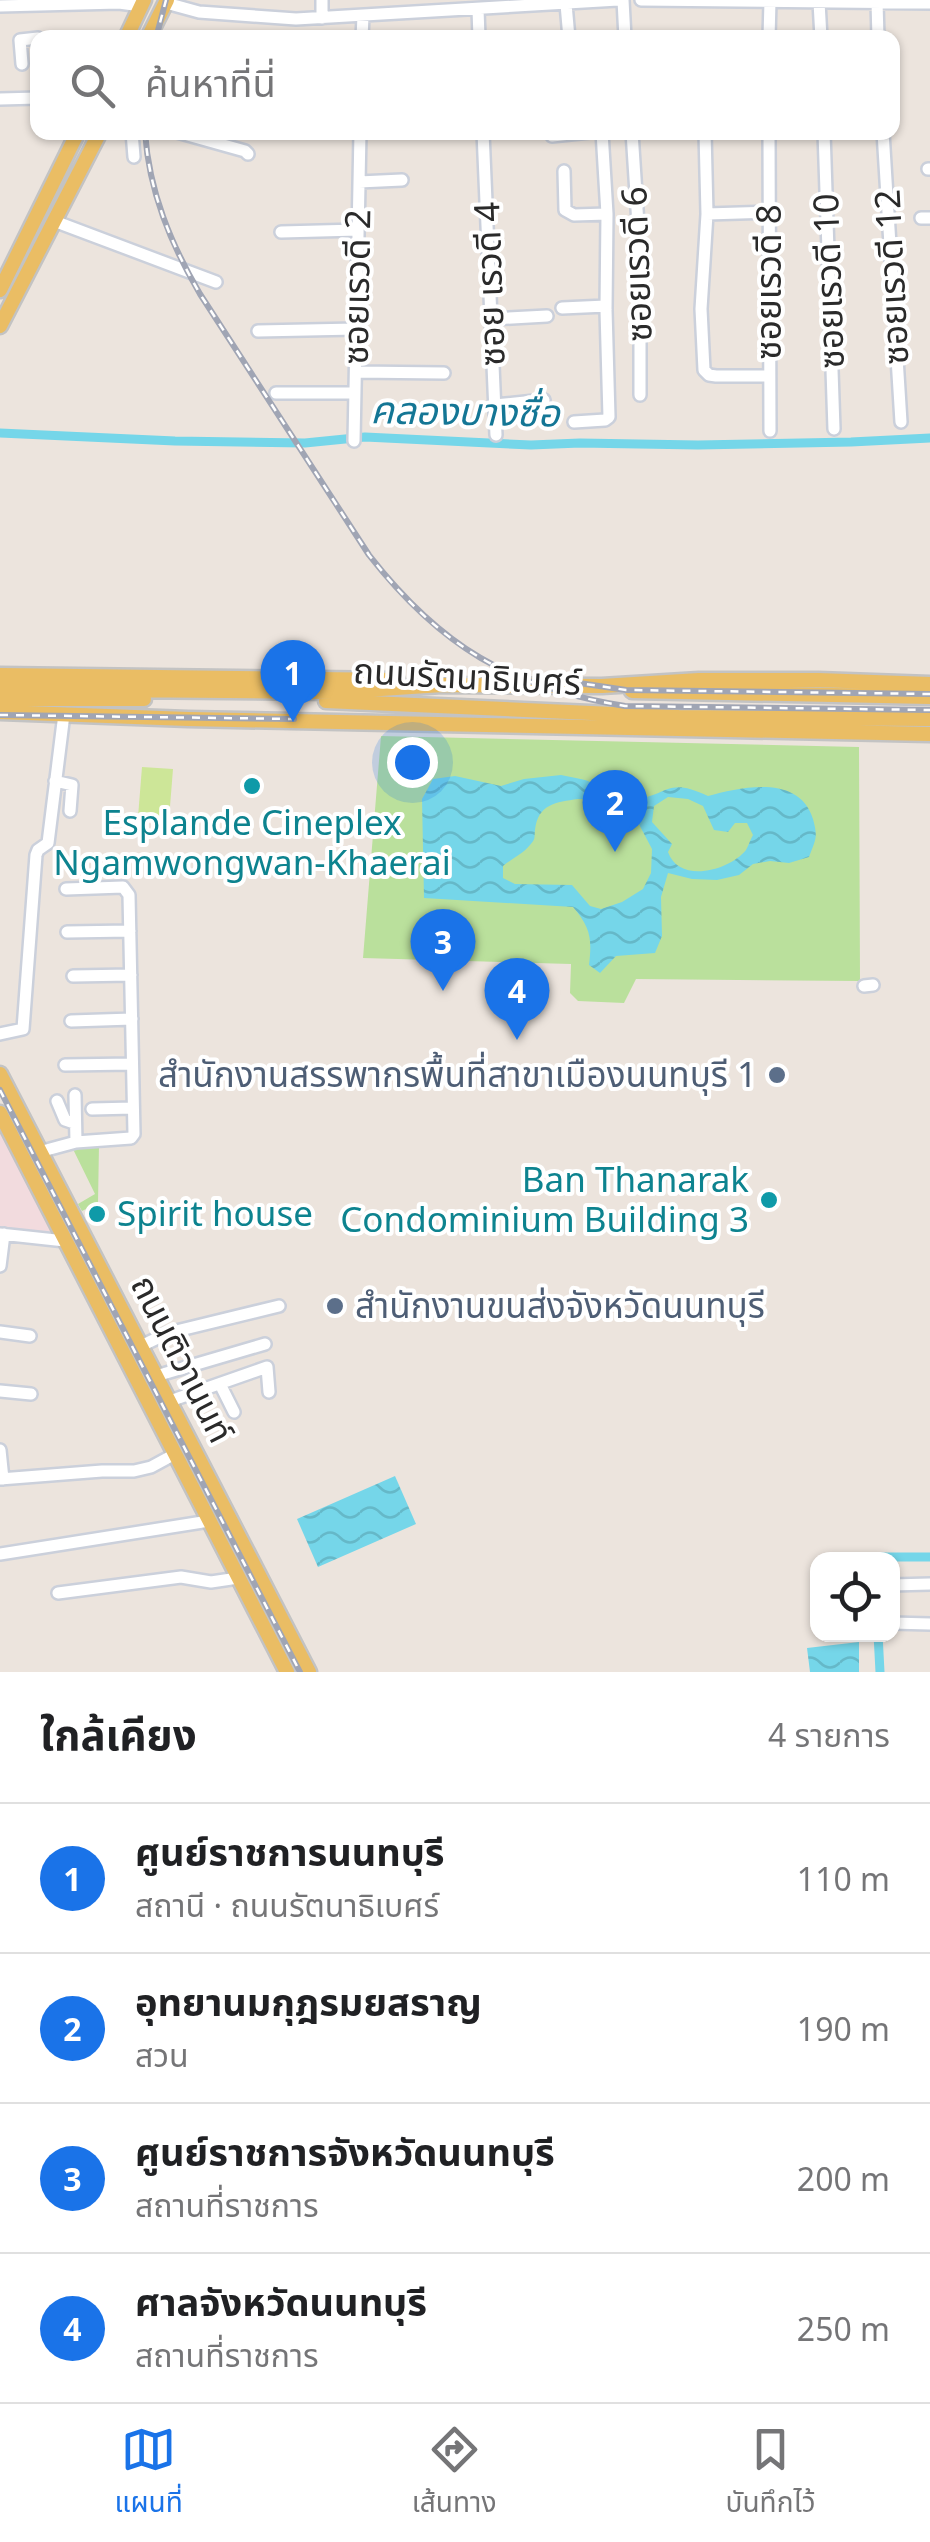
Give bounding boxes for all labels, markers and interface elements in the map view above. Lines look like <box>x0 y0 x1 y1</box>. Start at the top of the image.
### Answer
search box <box>30 30 900 140</box>
text: ค้นหาที่นี่ <box>145 56 276 108</box>
icon: search <box>65 58 120 113</box>
street label: ซอยเรวดี 6 <box>609 186 662 342</box>
street label: ซอยเรวดี 12 <box>862 188 919 366</box>
street label: ซอยเรวดี 10 <box>801 193 854 369</box>
street label: ซอย เรวดี 4 <box>462 201 515 367</box>
street label: ซอยเรวดี 8 <box>744 204 791 360</box>
street label: ซอยเรวดี 2 <box>331 209 380 365</box>
water label: คลองบางซื่อ <box>370 382 561 438</box>
pin: 1 <box>260 640 326 722</box>
street label: ถนนรัตนาธิเบศร์ <box>352 646 584 705</box>
your location <box>387 737 438 788</box>
pin: 2 <box>582 770 648 852</box>
marker: Esplande Cineplex Ngamwongwan-Khaerai <box>241 775 263 797</box>
place label: Esplande Cineplex Ngamwongwan-Khaerai <box>53 798 451 885</box>
pin: 3 <box>410 908 476 991</box>
pin: 4 <box>484 958 550 1040</box>
place label: สำนักงานสรรพากรพื้นที่สาขาเมืองนนทบุรี 1 <box>158 1050 757 1097</box>
marker: สำนักงานสรรพากรพื้นที่สาขาเมืองนนทบุรี 1 <box>766 1064 788 1086</box>
place label: Ban Thanarak Condominium Building 3 <box>340 1155 749 1242</box>
place label: Spirit house <box>117 1189 313 1236</box>
marker: Ban Thanarak Condominium Building 3 <box>758 1189 780 1211</box>
marker: Spirit house <box>86 1203 108 1225</box>
street label: ถนนติวานนท์ <box>121 1267 246 1450</box>
place label: สำนักงานขนส่งจังหวัดนนทบุรี <box>355 1281 765 1328</box>
marker: สำนักงานขนส่งจังหวัดนนทบุรี <box>324 1295 346 1317</box>
map controls <box>810 1552 900 1642</box>
button: locate <box>810 1552 900 1642</box>
text: ใกล้เคียง <box>40 1705 197 1762</box>
text: 4 รายการ <box>768 1713 890 1756</box>
text: ศูนย์ราชการนนทบุรี <box>135 1825 444 1877</box>
text: 1 <box>63 1857 82 1900</box>
text: 110 m <box>797 1857 890 1900</box>
text: สถานี · ถนนรัตนาธิเบศร์ <box>135 1883 439 1926</box>
text: อุทยานมกุฎรมยสราญ <box>135 1975 482 2027</box>
text: 2 <box>63 2007 82 2050</box>
text: 190 m <box>797 2007 890 2050</box>
text: สวน <box>135 2033 189 2076</box>
text: ศูนย์ราชการจังหวัดนนทบุรี <box>135 2125 555 2177</box>
text: 3 <box>63 2157 82 2200</box>
text: 200 m <box>797 2157 890 2200</box>
text: สถานที่ราชการ <box>135 2183 319 2226</box>
text: ศาลจังหวัดนนทบุรี <box>135 2275 427 2327</box>
text: 4 <box>63 2307 82 2350</box>
text: 250 m <box>797 2307 890 2350</box>
text: สถานที่ราชการ <box>135 2333 319 2376</box>
tab: แผนที่ <box>115 2422 183 2525</box>
tab: เส้นทาง <box>412 2422 496 2525</box>
tab: บันทึกไว้ <box>726 2422 815 2525</box>

